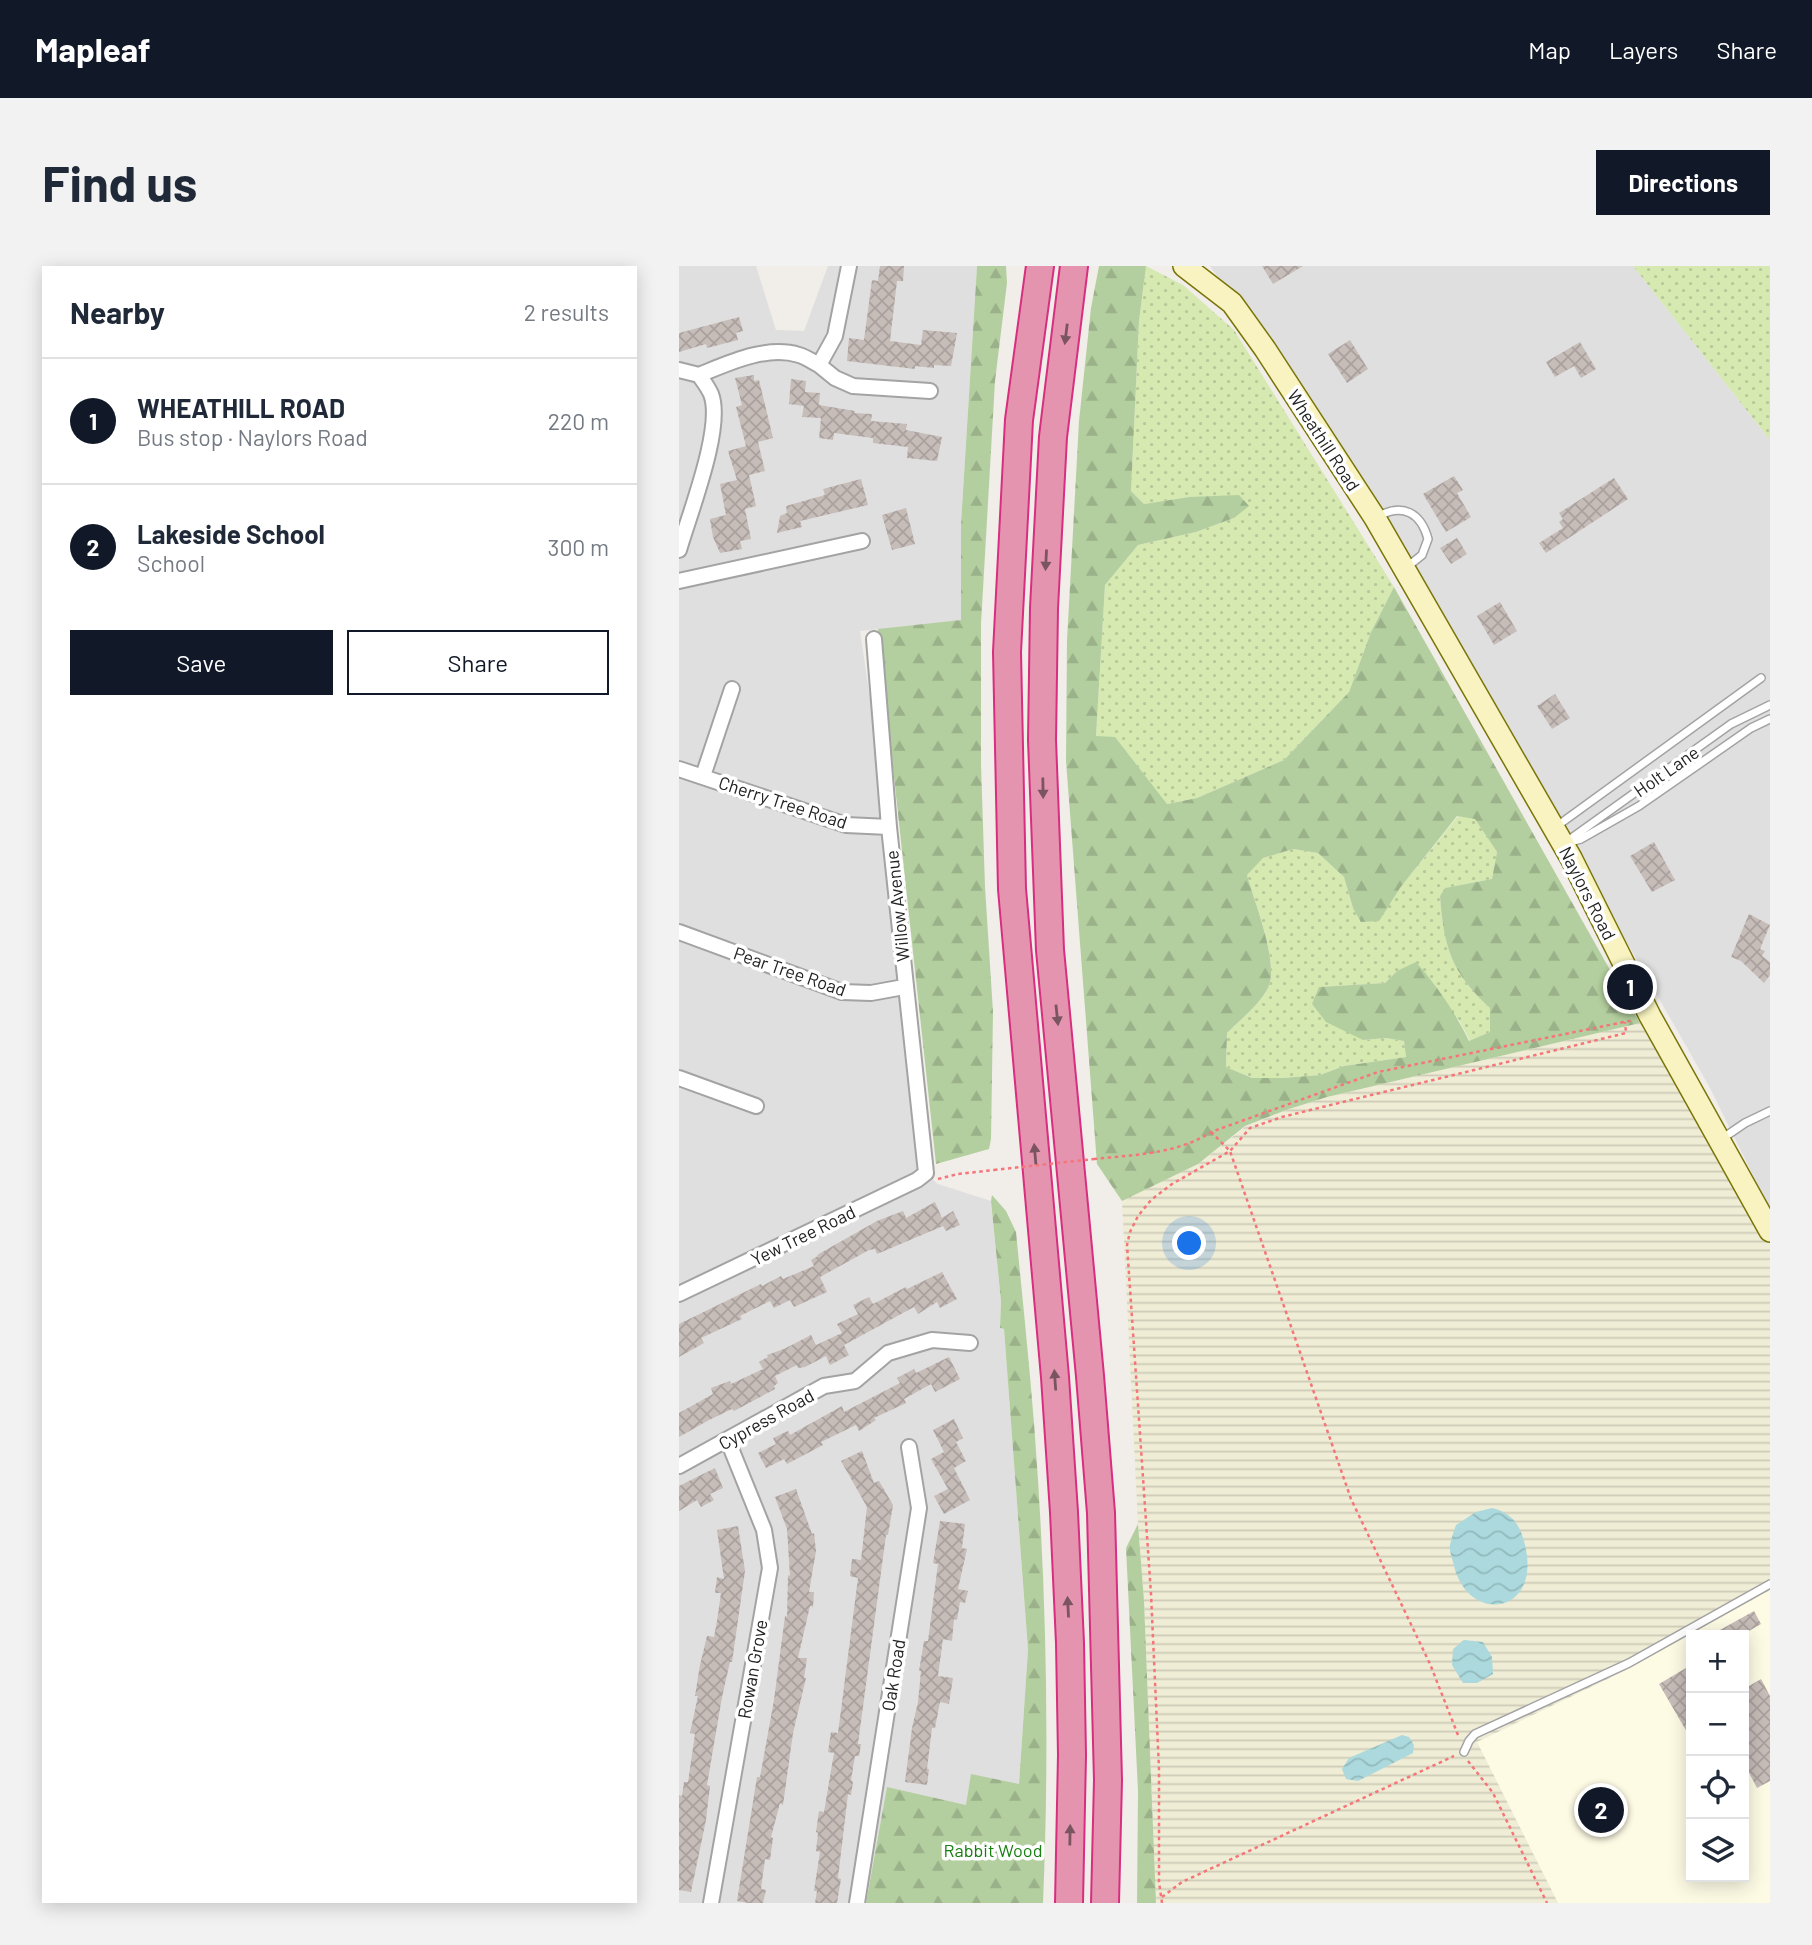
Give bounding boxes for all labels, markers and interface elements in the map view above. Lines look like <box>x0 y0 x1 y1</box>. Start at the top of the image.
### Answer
text: Mapleaf <box>35 29 151 69</box>
text: Map <box>1528 35 1571 64</box>
text: Layers <box>1609 35 1678 64</box>
text: Share <box>1716 35 1777 64</box>
button: Directions <box>1596 150 1770 215</box>
text: Find us <box>42 153 197 212</box>
text: Nearby <box>70 294 165 330</box>
text: 2 results <box>524 298 609 326</box>
one-way arrow <box>1060 323 1071 345</box>
street label: Wheathill Road <box>1283 385 1365 495</box>
text: WHEATHILL ROAD <box>137 392 345 423</box>
text: 1 <box>89 407 97 435</box>
text: 220 m <box>548 407 609 435</box>
text: Bus stop · Naylors Road <box>137 423 368 451</box>
text: Lakeside School <box>137 518 325 549</box>
text: 2 <box>87 533 99 561</box>
text: 300 m <box>548 533 609 561</box>
text: School <box>137 549 205 577</box>
one-way arrow <box>1041 550 1052 572</box>
button: Save <box>70 630 333 695</box>
button: Share <box>347 630 609 695</box>
street label: Holt Lane <box>1629 741 1703 801</box>
street label: Cherry Tree Road <box>716 771 850 833</box>
one-way arrow <box>1037 777 1049 799</box>
street label: Naylors Road <box>1555 843 1621 943</box>
street label: Willow Avenue <box>880 849 914 963</box>
street label: Pear Tree Road <box>731 941 849 1001</box>
pin: 1 <box>1607 961 1653 1013</box>
one-way arrow <box>1051 1004 1062 1026</box>
one-way arrow <box>1029 1142 1040 1164</box>
street label: Yew Tree Road <box>747 1200 859 1270</box>
your location <box>1172 1226 1206 1260</box>
one-way arrow <box>1050 1369 1061 1391</box>
street label: Cypress Road <box>715 1384 817 1454</box>
one-way arrow <box>1063 1596 1074 1618</box>
street label: Rowan Grove <box>732 1618 772 1720</box>
map controls <box>1686 1630 1749 1882</box>
button: + <box>1686 1630 1749 1693</box>
street label: Oak Road <box>876 1637 910 1713</box>
button: − <box>1686 1693 1749 1756</box>
button: locate <box>1686 1756 1749 1819</box>
pin: 2 <box>1578 1784 1624 1836</box>
button: layers <box>1686 1819 1749 1882</box>
one-way arrow <box>1064 1824 1076 1846</box>
park label: Rabbit Wood <box>944 1839 1042 1861</box>

